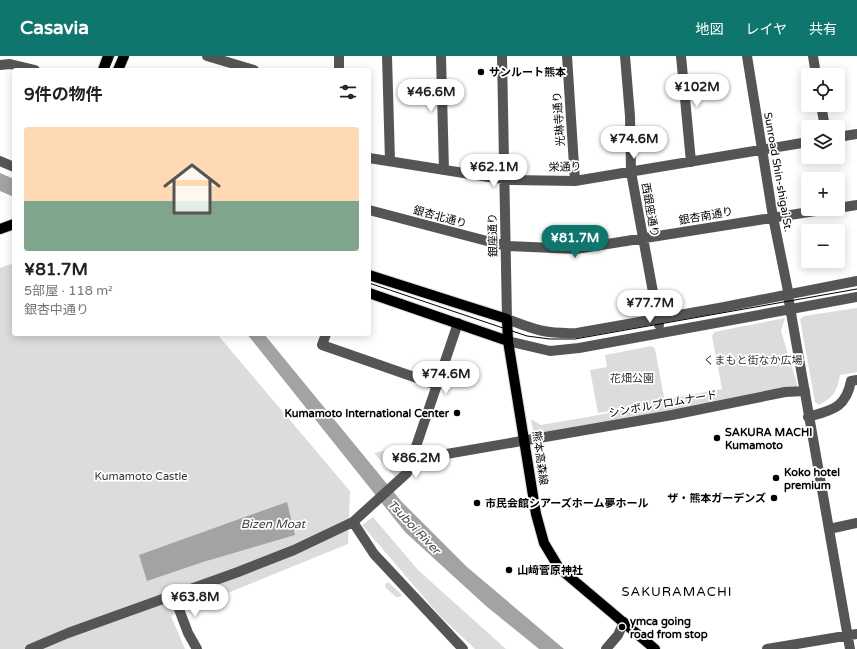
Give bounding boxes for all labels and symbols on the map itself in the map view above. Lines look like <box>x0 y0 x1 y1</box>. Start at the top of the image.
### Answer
place label: サンルート熊本 <box>489 66 566 79</box>
marker: サンルート熊本 <box>476 67 486 77</box>
pin: ¥102M <box>669 74 725 108</box>
pin: ¥46.6M <box>398 79 464 113</box>
street label: 光琳寺通り <box>551 91 567 147</box>
street label: Sunroad Shin-shigai St. <box>761 111 795 233</box>
pin: ¥74.6M <box>601 126 667 160</box>
pin: ¥62.1M <box>461 154 527 188</box>
street label: 栄通り <box>548 160 582 174</box>
street label: 西銀座通り <box>639 182 661 238</box>
street label: 銀杏北通り <box>412 204 468 230</box>
street label: 銀杏南通り <box>678 205 734 227</box>
street label: 銀座通り <box>486 213 500 257</box>
pin: ¥81.7M <box>542 225 608 259</box>
pin: ¥77.7M <box>617 290 683 324</box>
park label: くまもと街なか広場 <box>704 354 802 367</box>
pin: ¥74.6M <box>413 361 479 395</box>
park label: 花畑公園 <box>610 372 654 385</box>
street label: シンボルプロムナード <box>608 388 718 420</box>
place label: Kumamoto International Center <box>284 407 450 420</box>
marker: Kumamoto International Center <box>452 408 462 418</box>
place label: SAKURA MACHI Kumamoto <box>725 426 812 452</box>
street label: 熊本高森線 <box>530 430 550 486</box>
marker: SAKURA MACHI Kumamoto <box>712 433 722 443</box>
pin: ¥86.2M <box>383 445 449 479</box>
place label: Koko hotel premium <box>784 466 840 493</box>
park label: Kumamoto Castle <box>95 470 188 483</box>
marker: Koko hotel premium <box>771 473 781 483</box>
place label: ザ・熊本ガーデンズ <box>667 492 766 505</box>
marker: ザ・熊本ガーデンズ <box>769 493 779 503</box>
water label: Tsuboi River <box>385 497 444 558</box>
place label: 市民会館シアーズホーム夢ホール <box>485 497 648 510</box>
marker: 市民会館シアーズホーム夢ホール <box>472 498 482 508</box>
water label: Bizen Moat <box>241 517 307 531</box>
place label: 山﨑菅原神社 <box>517 564 583 577</box>
marker: 山﨑菅原神社 <box>504 565 514 575</box>
pin: ¥63.8M <box>162 584 228 618</box>
district label: SAKURAMACHI <box>622 584 732 600</box>
place label: ymca going road from stop <box>630 615 708 642</box>
marker: ymca going road from stop <box>617 622 627 632</box>

